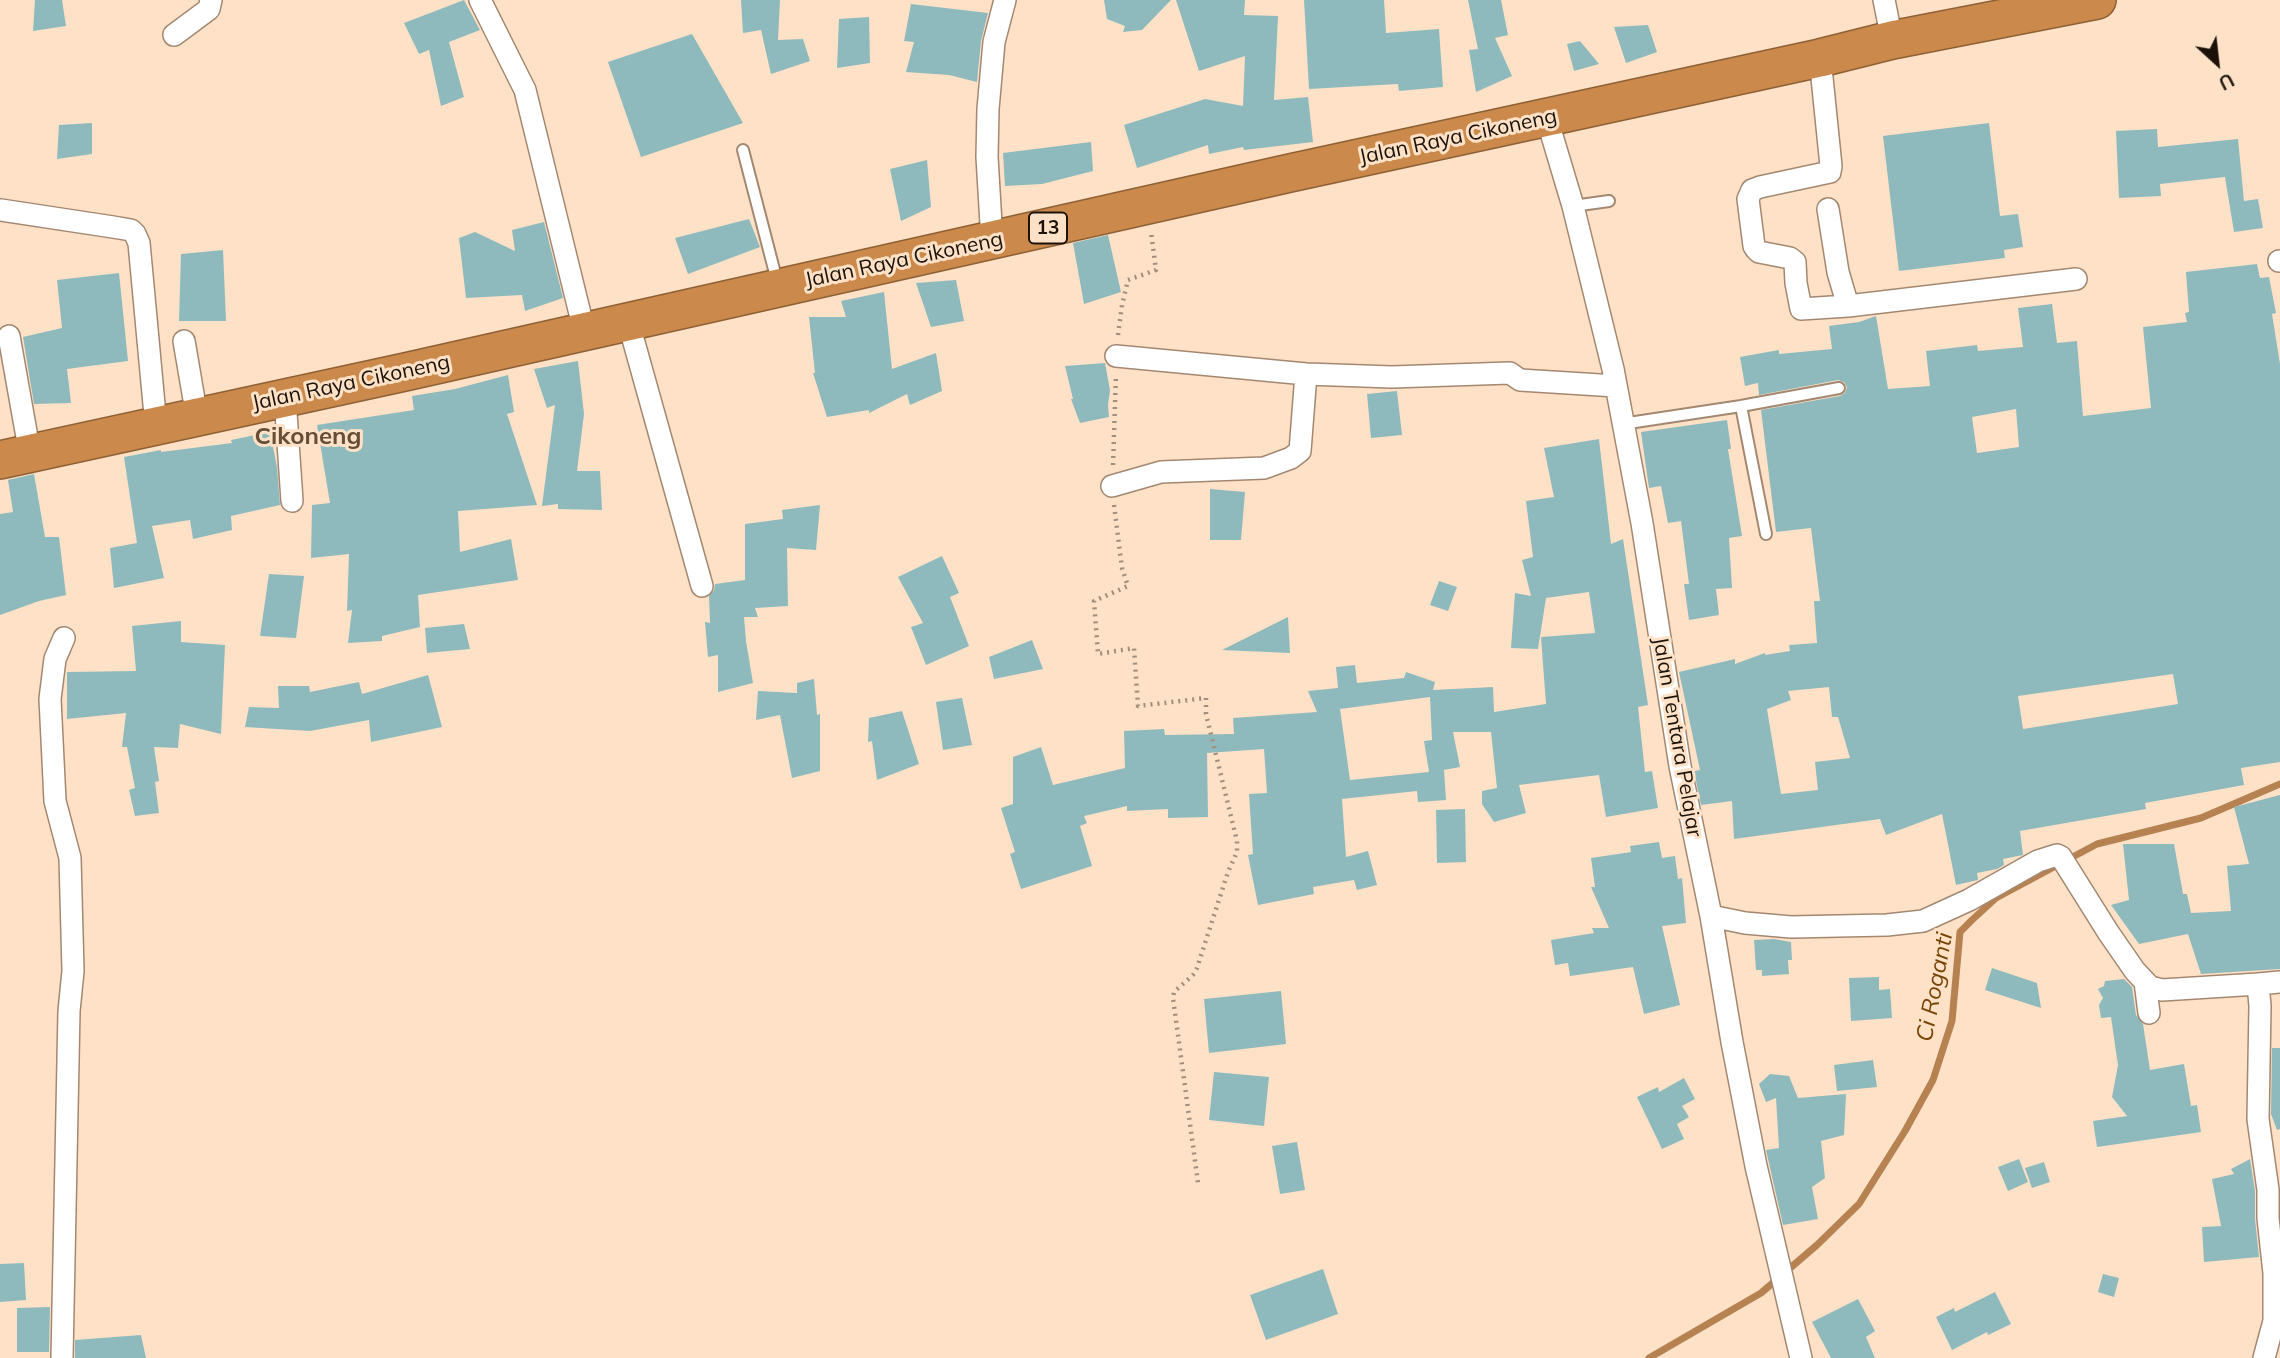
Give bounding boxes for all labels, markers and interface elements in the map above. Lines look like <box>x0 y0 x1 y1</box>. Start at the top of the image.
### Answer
north arrow <box>2182 28 2252 98</box>
text: U <box>2215 68 2238 96</box>
street label: Jalan Raya Cikoneng <box>1357 104 1559 170</box>
road number: 13 <box>1029 212 1067 244</box>
street label: Jalan Raya Cikoneng <box>803 227 1005 293</box>
street label: Jalan Raya Cikoneng <box>250 350 452 416</box>
district label: Cikoneng <box>255 423 361 451</box>
street label: Jalan Tentara Pelajar <box>1647 635 1707 839</box>
water label: Ci Roganti <box>1911 930 1959 1044</box>

